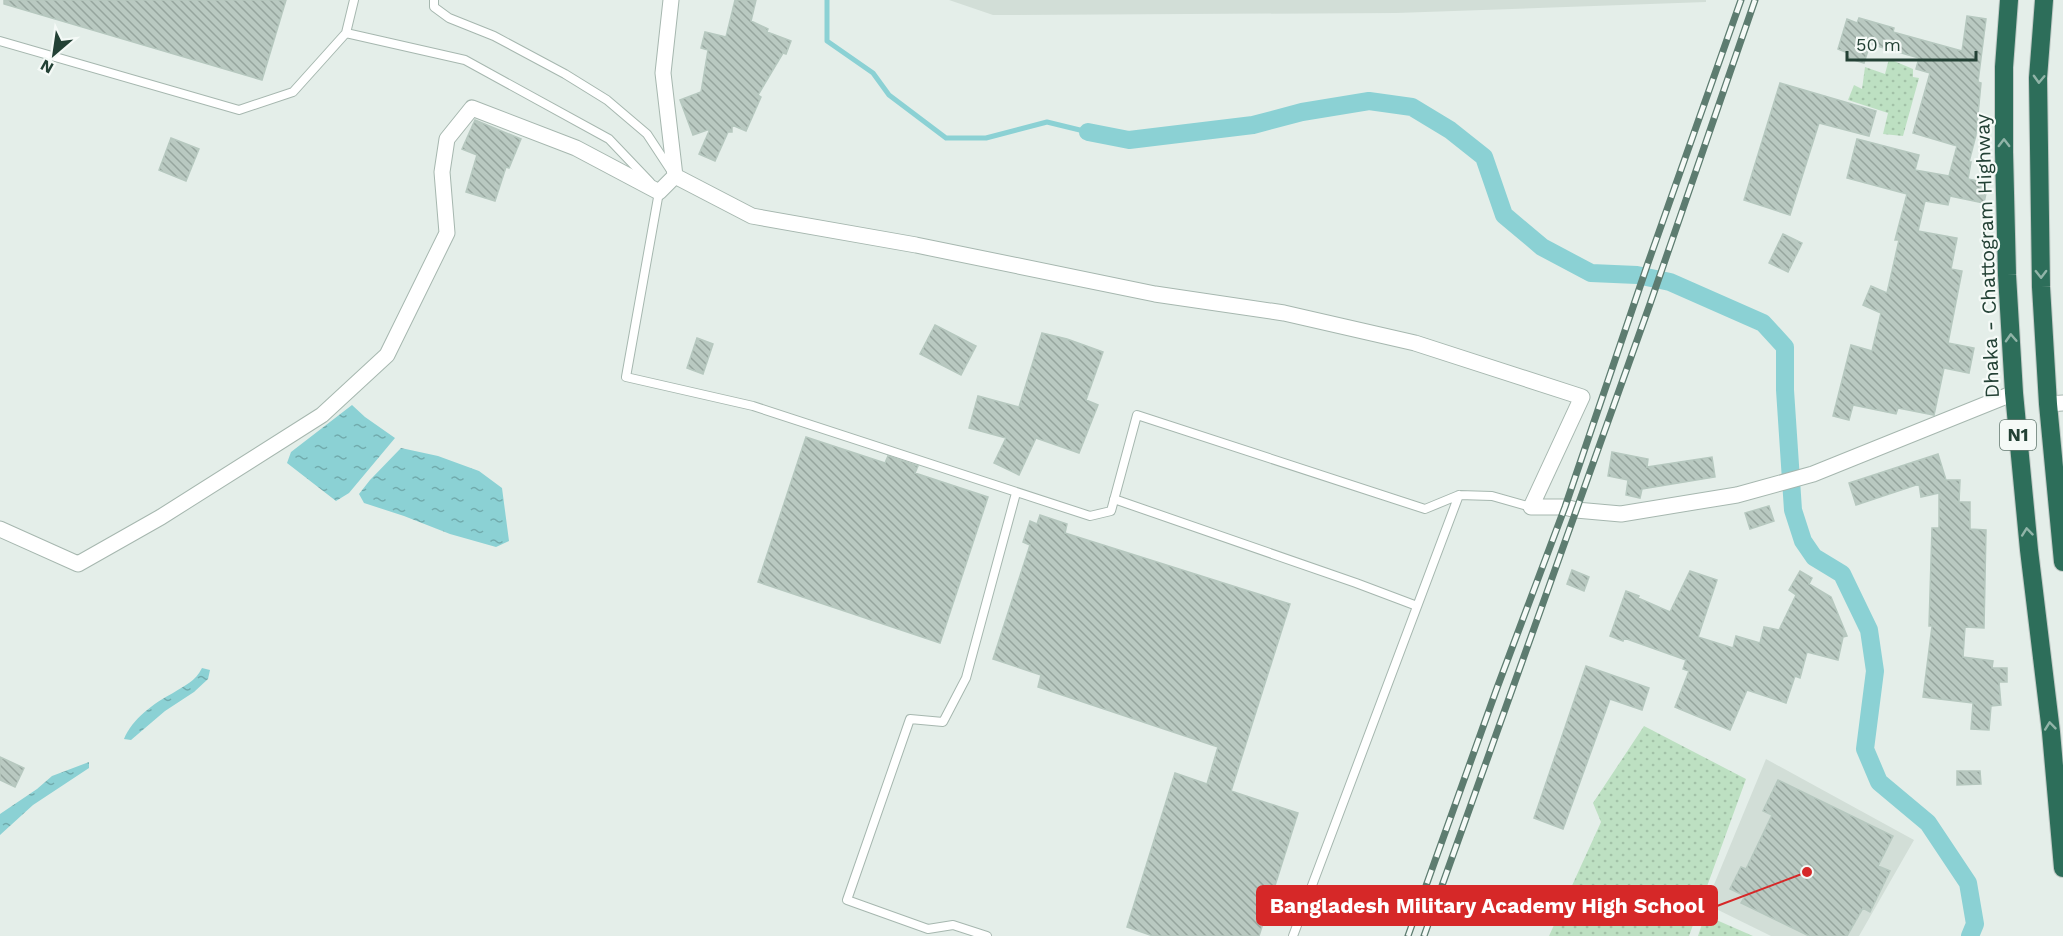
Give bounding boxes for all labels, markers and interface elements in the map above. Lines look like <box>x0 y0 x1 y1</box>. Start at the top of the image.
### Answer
north arrow <box>24 24 84 84</box>
scale bar <box>1847 24 1976 62</box>
text: 50 m <box>1856 34 1901 55</box>
text: N <box>37 55 57 78</box>
one-way arrow <box>2032 75 2045 84</box>
street label: Dhaka - Chattogram Highway <box>1970 113 2004 399</box>
one-way arrow <box>1998 139 2010 148</box>
one-way arrow <box>2035 270 2047 279</box>
one-way arrow <box>2004 334 2017 343</box>
road number: N1 <box>2000 420 2036 450</box>
one-way arrow <box>2021 528 2034 537</box>
one-way arrow <box>2044 722 2057 731</box>
callout: Bangladesh Military Academy High School <box>1257 886 1717 925</box>
text: Bangladesh Military Academy High School <box>1270 893 1704 918</box>

